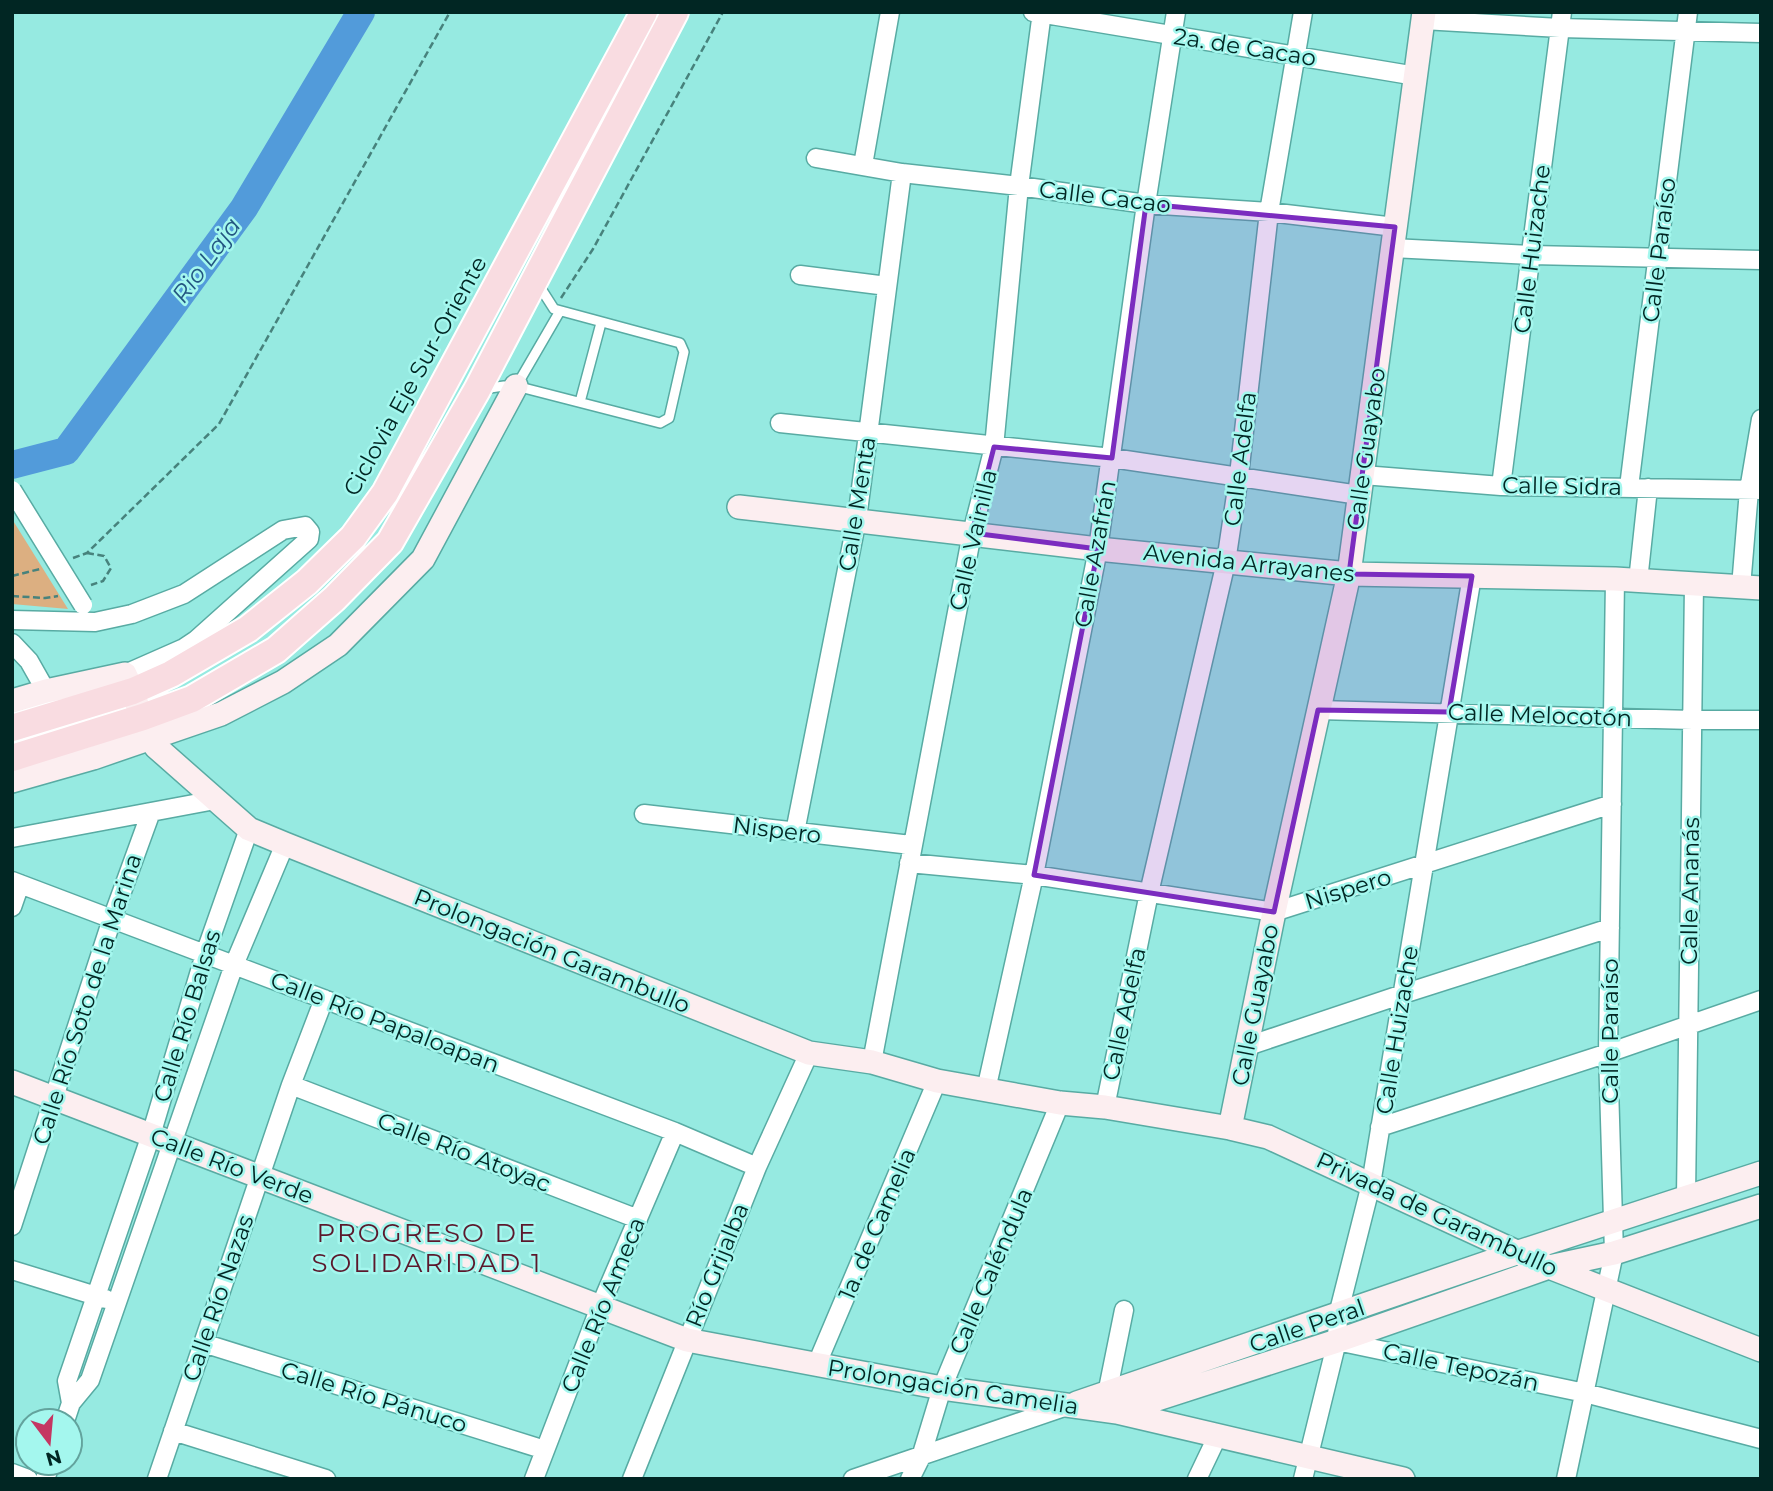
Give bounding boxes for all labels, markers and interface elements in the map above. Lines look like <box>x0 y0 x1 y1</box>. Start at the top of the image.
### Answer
street label: 2a. de Cacao <box>1172 22 1318 72</box>
street label: Calle Huizache <box>1508 163 1556 335</box>
street label: Calle Cacao <box>1037 175 1173 219</box>
street label: Calle Paraíso <box>1636 176 1682 324</box>
water label: Rio Laja <box>165 212 247 308</box>
street label: Ciclovia Eje Sur-Oriente <box>337 251 493 501</box>
street label: Calle Guayabo <box>1341 366 1391 532</box>
street label: Calle Adelfa <box>1218 390 1262 528</box>
street label: Calle Menta <box>833 435 881 573</box>
street label: Calle Vainilla <box>943 467 1003 613</box>
street label: Calle Sidra <box>1502 471 1622 501</box>
street label: Calle Azafrán <box>1068 478 1122 630</box>
street label: Avenida Arrayanes <box>1142 538 1356 588</box>
street label: Calle Melocotón <box>1447 698 1633 732</box>
street label: Nispero <box>731 811 823 849</box>
street label: Calle Ananás <box>1675 817 1705 965</box>
street label: Calle Río Soto de la Marina <box>27 850 147 1148</box>
street label: Nispero <box>1301 863 1395 915</box>
street label: Prolongación Garambullo <box>410 883 694 1019</box>
street label: Calle Guayabo <box>1226 922 1284 1088</box>
street label: Calle Río Balsas <box>148 927 226 1105</box>
street label: Calle Huizache <box>1370 944 1424 1116</box>
street label: Calle Adelfa <box>1096 945 1152 1083</box>
street label: Calle Paraíso <box>1596 958 1624 1104</box>
street label: Calle Río Papaloapan <box>267 965 503 1079</box>
street label: Calle Río Atoyac <box>373 1106 555 1198</box>
street label: Calle Río Verde <box>147 1122 317 1210</box>
street label: 1a. de Camelia <box>832 1144 922 1304</box>
street label: Privada de Garambullo <box>1312 1146 1562 1282</box>
street label: Calle Caléndula <box>943 1184 1039 1358</box>
street label: Río Grijalba <box>679 1199 755 1331</box>
street label: Calle Río Nazas <box>176 1211 260 1385</box>
street label: Calle Río Ameca <box>555 1213 651 1397</box>
district label: PROGRESO DE SOLIDARIDAD 1 <box>311 1217 543 1279</box>
street label: Calle Peral <box>1246 1293 1368 1359</box>
street label: Calle Tepozán <box>1381 1337 1541 1397</box>
street label: Prolongación Camelia <box>826 1353 1080 1421</box>
street label: Calle Río Pánuco <box>278 1355 470 1439</box>
north arrow <box>14 1407 84 1477</box>
text: N <box>43 1445 64 1471</box>

